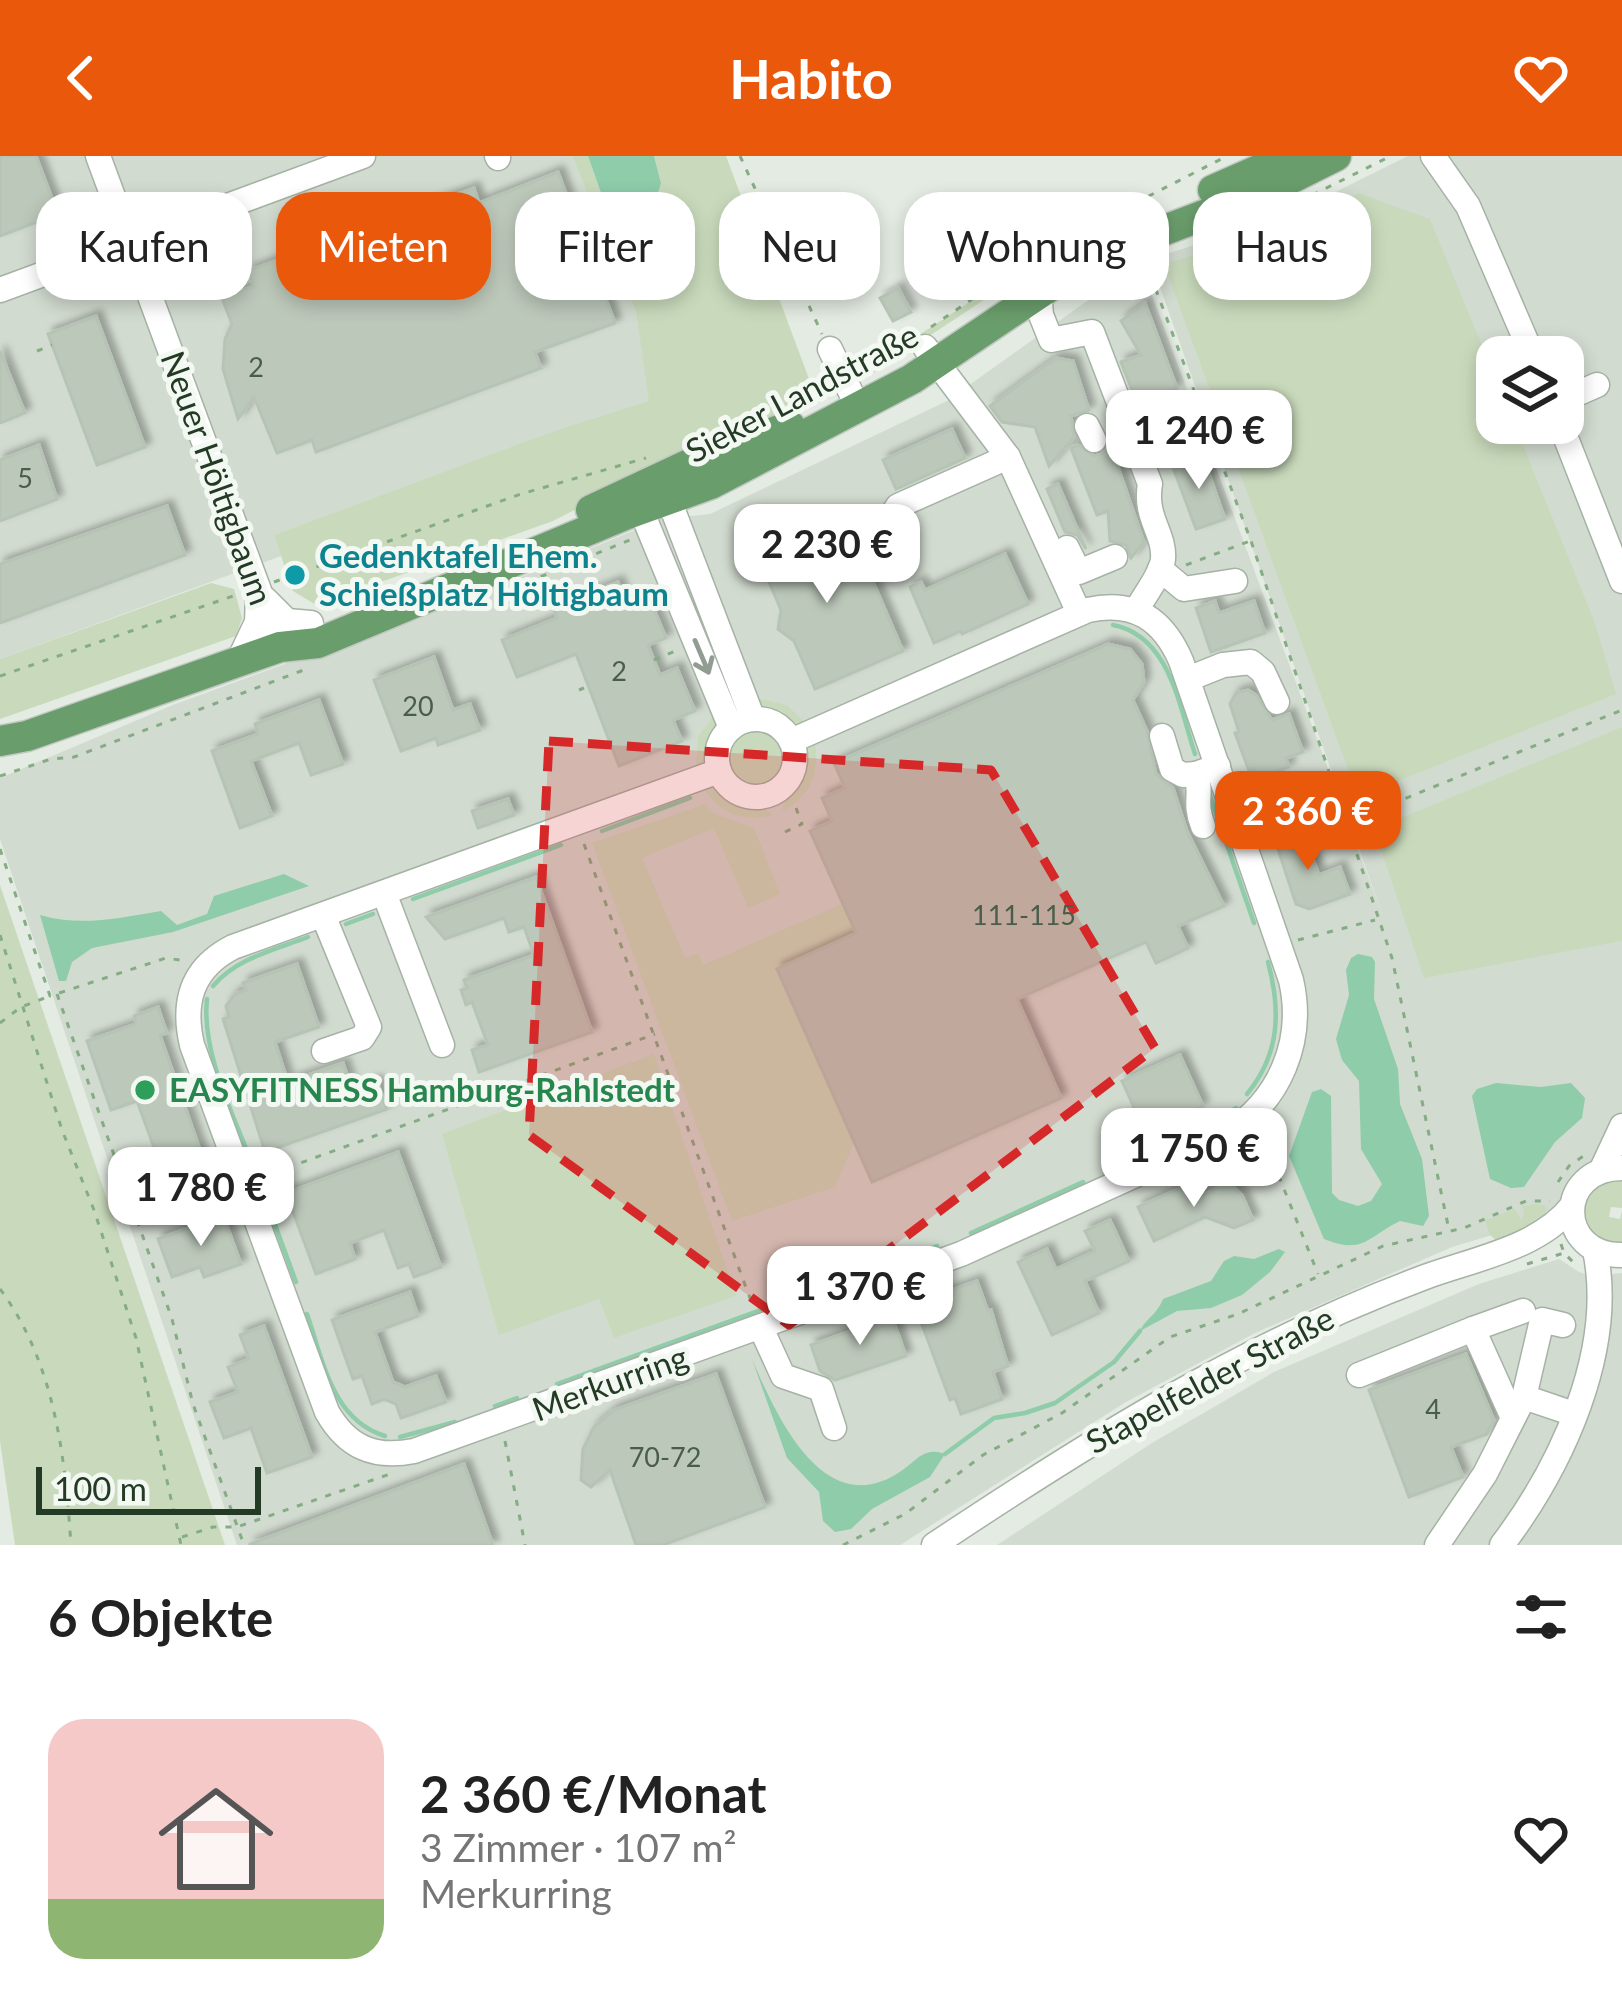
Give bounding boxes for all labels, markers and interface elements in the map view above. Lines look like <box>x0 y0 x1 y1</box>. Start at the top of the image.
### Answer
icon: back <box>48 45 114 111</box>
icon: heart <box>1508 45 1574 111</box>
text: Habito <box>729 46 893 111</box>
chip: Kaufen <box>36 192 252 300</box>
chip: Mieten <box>276 192 491 300</box>
chip: Filter <box>515 192 695 300</box>
chip: Neu <box>719 192 880 300</box>
chip: Wohnung <box>904 192 1169 300</box>
chip: Haus <box>1193 192 1371 300</box>
street label: Sieker Landstraße <box>679 314 924 470</box>
map controls <box>1476 336 1584 444</box>
button: layers <box>1476 336 1584 444</box>
street label: Neuer Höltigbaum <box>154 345 282 610</box>
house number: 2 <box>248 350 264 383</box>
pin: 1 240 € <box>1088 390 1310 492</box>
text: 1 240 € <box>1133 406 1265 452</box>
house number: 5 <box>17 461 33 494</box>
pin: 2 230 € <box>716 504 938 606</box>
text: 2 230 € <box>761 520 893 566</box>
place label: Gedenktafel Ehem. Schießplatz Höltigbaum <box>319 535 669 613</box>
marker: Gedenktafel Ehem. Schießplatz Höltigbaum <box>282 562 308 588</box>
one-way arrow <box>693 637 714 674</box>
house number: 2 <box>611 654 627 687</box>
house number: 20 <box>402 689 434 722</box>
pin: 2 360 € <box>1197 771 1419 873</box>
text: 2 360 € <box>1242 787 1374 833</box>
house number: 111-115 <box>972 898 1076 931</box>
place label: EASYFITNESS Hamburg-Rahlstedt <box>169 1069 676 1109</box>
marker: EASYFITNESS Hamburg-Rahlstedt <box>132 1077 158 1103</box>
pin: 1 750 € <box>1083 1108 1305 1210</box>
text: 1 750 € <box>1128 1124 1260 1170</box>
pin: 1 780 € <box>90 1147 312 1249</box>
text: 1 780 € <box>135 1163 267 1209</box>
pin: 1 370 € <box>749 1246 971 1348</box>
text: 1 370 € <box>794 1262 926 1308</box>
street label: Stapelfelder Straße <box>1079 1297 1340 1461</box>
street label: Merkurring <box>527 1336 693 1429</box>
house number: 4 <box>1425 1392 1441 1425</box>
house number: 70-72 <box>629 1440 701 1473</box>
scale bar <box>36 1461 261 1514</box>
text: 100 m <box>54 1468 147 1508</box>
icon: filters <box>1508 1584 1574 1650</box>
text: 6 Objekte <box>48 1587 273 1648</box>
text: 2 360 €/Monat <box>420 1763 766 1824</box>
icon: home <box>144 1767 288 1911</box>
icon: heart <box>1508 1806 1574 1872</box>
text: 3 Zimmer · 107 m² <box>420 1824 737 1870</box>
text: Merkurring <box>420 1870 612 1916</box>

